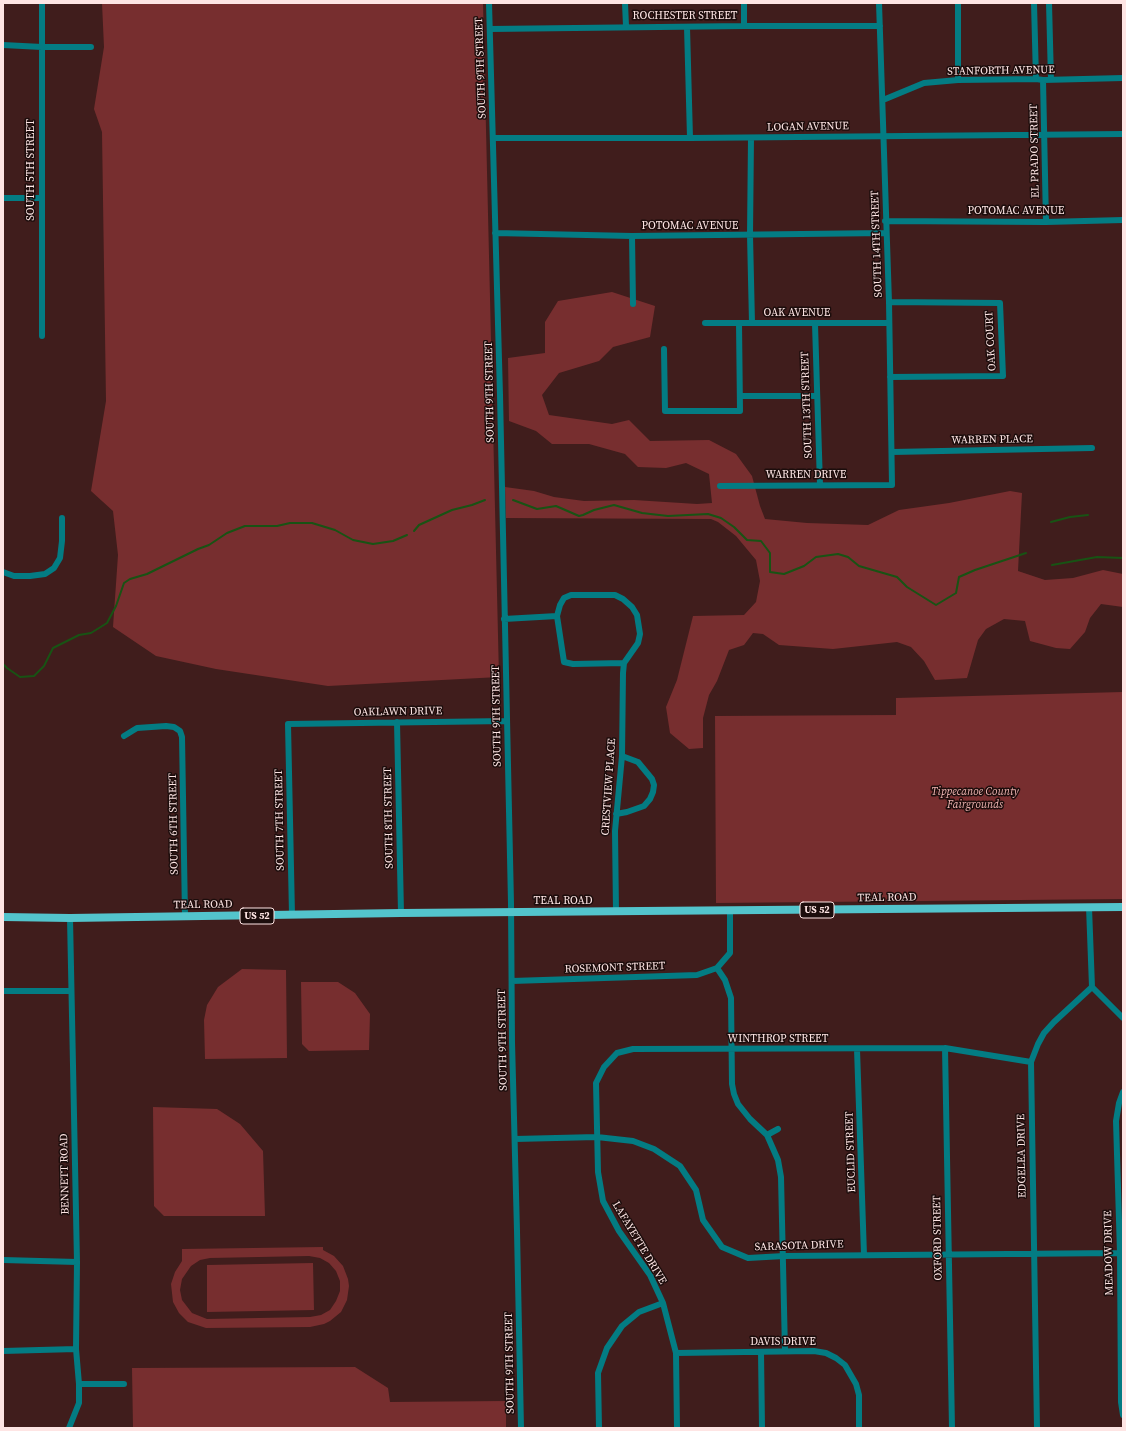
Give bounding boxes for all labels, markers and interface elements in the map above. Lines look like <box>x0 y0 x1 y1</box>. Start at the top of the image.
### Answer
street label: ROCHESTER STREET <box>633 9 737 23</box>
street label: SOUTH 9TH STREET <box>473 17 489 119</box>
street label: STANFORTH AVENUE <box>947 63 1055 79</box>
street label: EL PRADO STREET <box>1028 104 1042 198</box>
street label: SOUTH 5TH STREET <box>24 119 38 221</box>
street label: LOGAN AVENUE <box>767 120 849 134</box>
street label: SOUTH 14TH STREET <box>869 190 885 298</box>
street label: POTOMAC AVENUE <box>968 204 1064 218</box>
street label: POTOMAC AVENUE <box>642 219 738 233</box>
street label: OAK AVENUE <box>764 306 830 320</box>
street label: OAK COURT <box>983 311 999 371</box>
street label: SOUTH 9TH STREET <box>483 341 497 443</box>
street label: SOUTH 13TH STREET <box>799 351 815 459</box>
street label: WARREN PLACE <box>951 433 1033 447</box>
street label: WARREN DRIVE <box>766 468 846 482</box>
street label: SOUTH 9TH STREET <box>490 665 504 767</box>
street label: OAKLAWN DRIVE <box>354 705 442 719</box>
street label: CRESTVIEW PLACE <box>599 738 619 836</box>
street label: SOUTH 8TH STREET <box>382 767 396 869</box>
street label: SOUTH 7TH STREET <box>273 769 287 871</box>
street label: SOUTH 6TH STREET <box>167 773 181 875</box>
park label: Tippecanoe County Fairgrounds <box>931 785 1019 811</box>
street label: TEAL ROAD <box>857 891 917 905</box>
street label: TEAL ROAD <box>534 894 592 908</box>
street label: TEAL ROAD <box>173 898 233 912</box>
road number: US 52 <box>800 902 834 918</box>
road number: US 52 <box>240 908 274 924</box>
street label: ROSEMONT STREET <box>564 960 666 976</box>
street label: SOUTH 9TH STREET <box>496 989 510 1091</box>
street label: WINTHROP STREET <box>728 1032 828 1046</box>
street label: EUCLID STREET <box>843 1111 859 1193</box>
street label: EDGELEA DRIVE <box>1015 1114 1029 1198</box>
street label: BENNETT ROAD <box>58 1133 72 1215</box>
street label: OXFORD STREET <box>931 1195 945 1281</box>
street label: LAFAYETTE DRIVE <box>609 1199 669 1287</box>
street label: MEADOW DRIVE <box>1102 1210 1116 1296</box>
street label: SARASOTA DRIVE <box>754 1238 844 1254</box>
street label: SOUTH 9TH STREET <box>503 1312 517 1414</box>
street label: DAVIS DRIVE <box>750 1335 816 1349</box>

